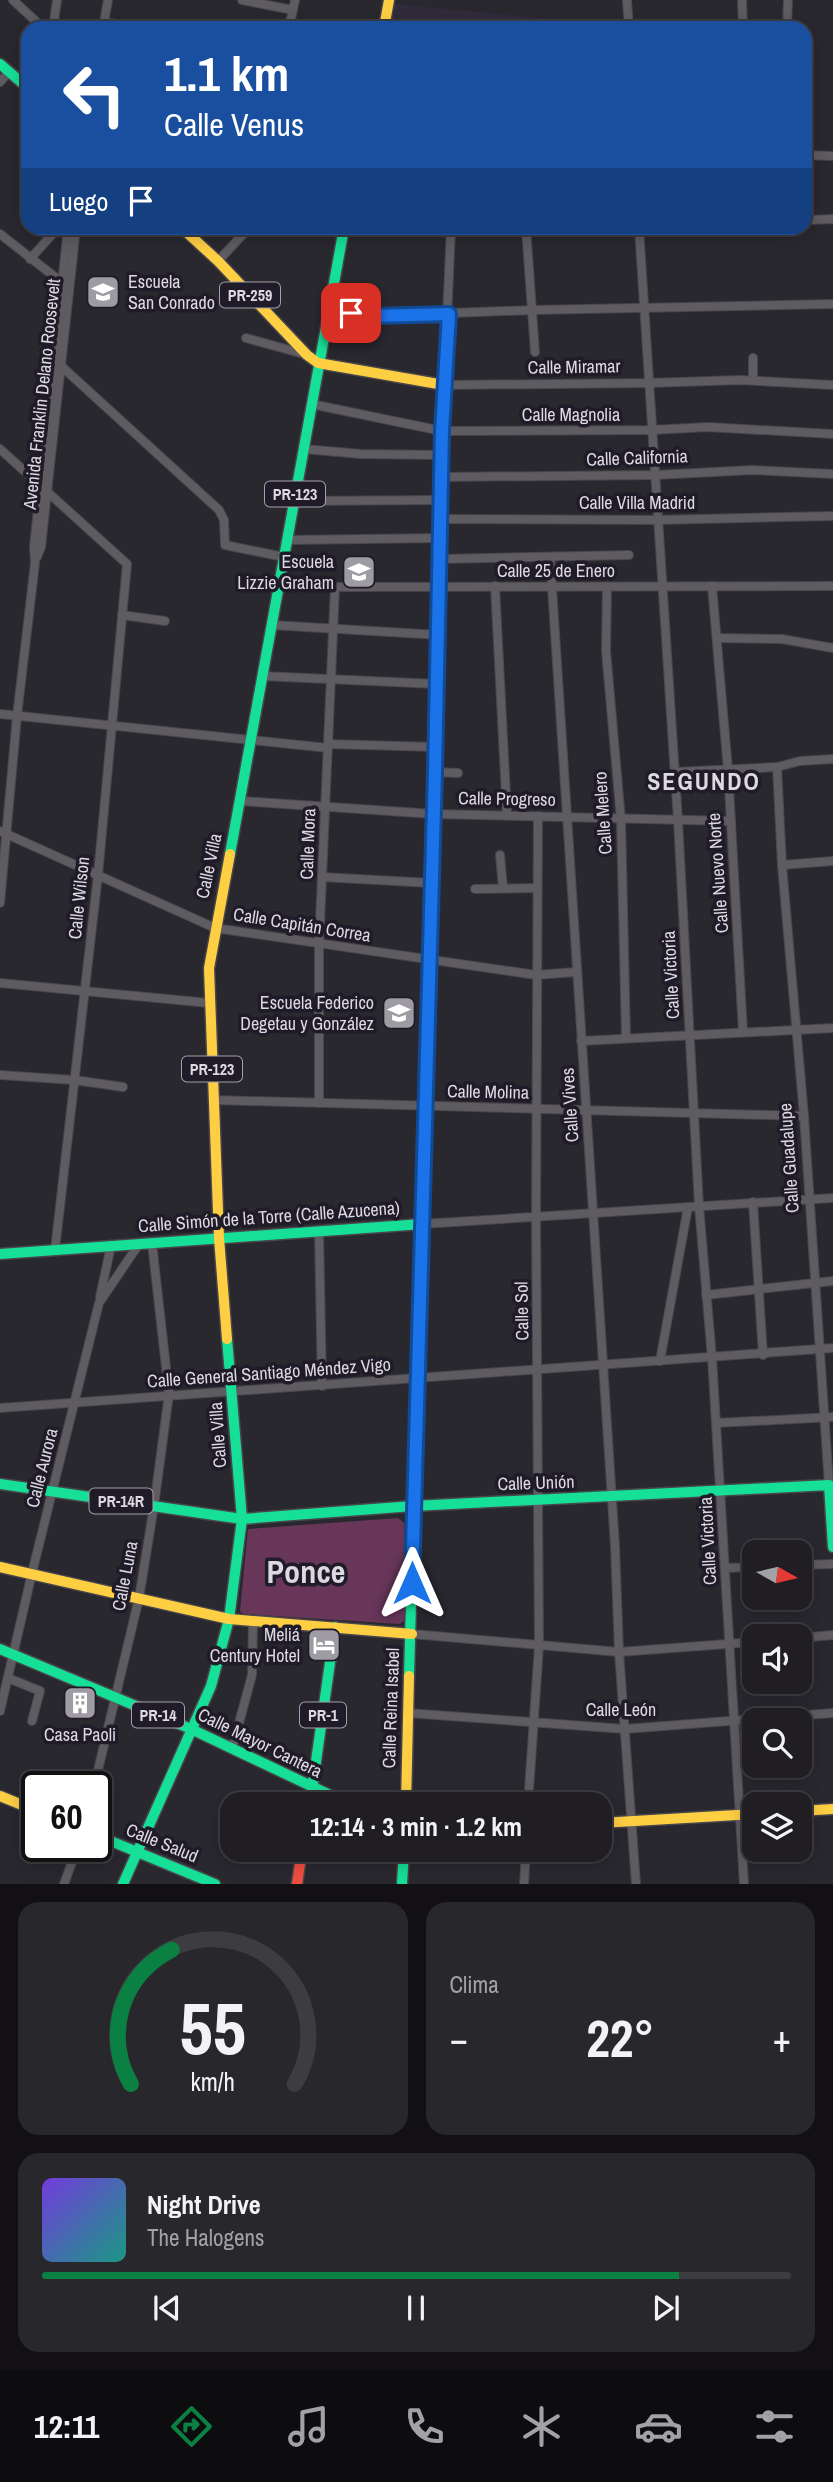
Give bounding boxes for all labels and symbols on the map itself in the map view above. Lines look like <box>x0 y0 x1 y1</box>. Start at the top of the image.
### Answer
place label: Escuela San Conrado <box>128 269 215 315</box>
school or university icon: Escuela San Conrado <box>84 273 122 311</box>
street label: Avenida Franklin Delano Roosevelt <box>17 277 66 512</box>
road number: PR-259 <box>220 282 280 308</box>
pin <box>321 283 381 343</box>
street label: Calle Miramar <box>527 353 621 380</box>
street label: Calle Magnolia <box>522 402 620 427</box>
street label: Calle California <box>586 443 688 472</box>
road number: PR-123 <box>265 481 325 506</box>
street label: Calle Villa Madrid <box>579 490 695 515</box>
place label: Escuela Lizzie Graham <box>237 549 334 595</box>
school or university icon: Escuela Lizzie Graham <box>340 553 378 591</box>
street label: Calle 25 de Enero <box>497 558 615 583</box>
district label: SEGUNDO <box>647 765 761 797</box>
street label: Calle Melero <box>587 771 618 855</box>
street label: Calle Progreso <box>458 785 556 812</box>
street label: Calle Mora <box>294 808 321 880</box>
street label: Calle Nuevo Norte <box>701 812 734 934</box>
street label: Calle Villa <box>189 831 228 901</box>
street label: Calle Wilson <box>62 855 95 940</box>
street label: Calle Capitán Correa <box>232 901 373 948</box>
street label: Calle Victoria <box>656 930 685 1020</box>
place label: Escuela Federico Degetau y González <box>240 990 374 1036</box>
school or university icon: Escuela Federico Degetau y González <box>380 994 418 1032</box>
road number: PR-123 <box>182 1056 242 1082</box>
street label: Calle Vives <box>554 1067 585 1143</box>
street label: Calle Molina <box>447 1078 529 1105</box>
street label: Calle Guadalupe <box>772 1102 805 1214</box>
street label: Calle Simón de la Torre (Calle Azucena) <box>137 1195 401 1238</box>
street label: Calle Sol <box>508 1281 535 1341</box>
street label: Calle General Santiago Méndez Vigo <box>146 1352 392 1393</box>
street label: Calle Villa <box>203 1401 232 1469</box>
street label: Calle Aurora <box>20 1425 63 1510</box>
street label: Calle Unión <box>497 1469 575 1496</box>
road number: PR-14R <box>90 1488 152 1513</box>
street label: Calle Victoria <box>693 1496 722 1586</box>
street label: Calle Luna <box>106 1539 144 1613</box>
north arrow <box>742 1540 812 1610</box>
position arrow <box>375 1546 449 1620</box>
district label: Ponce <box>267 1550 345 1593</box>
place label: Meliá Century Hotel <box>210 1622 300 1668</box>
hotel icon: Meliá Century Hotel <box>305 1626 343 1664</box>
street label: Calle Reina Isabel <box>376 1647 405 1769</box>
building icon: Casa Paoli <box>61 1684 99 1722</box>
street label: Calle León <box>586 1697 656 1722</box>
road number: PR-14 <box>132 1702 184 1728</box>
street label: Calle Mayor Cantera <box>194 1702 327 1783</box>
road number: PR-1 <box>300 1702 346 1728</box>
place label: Casa Paoli <box>44 1722 116 1747</box>
speed limit sign: 60 <box>21 1771 112 1862</box>
street label: Calle Salud <box>123 1817 202 1868</box>

